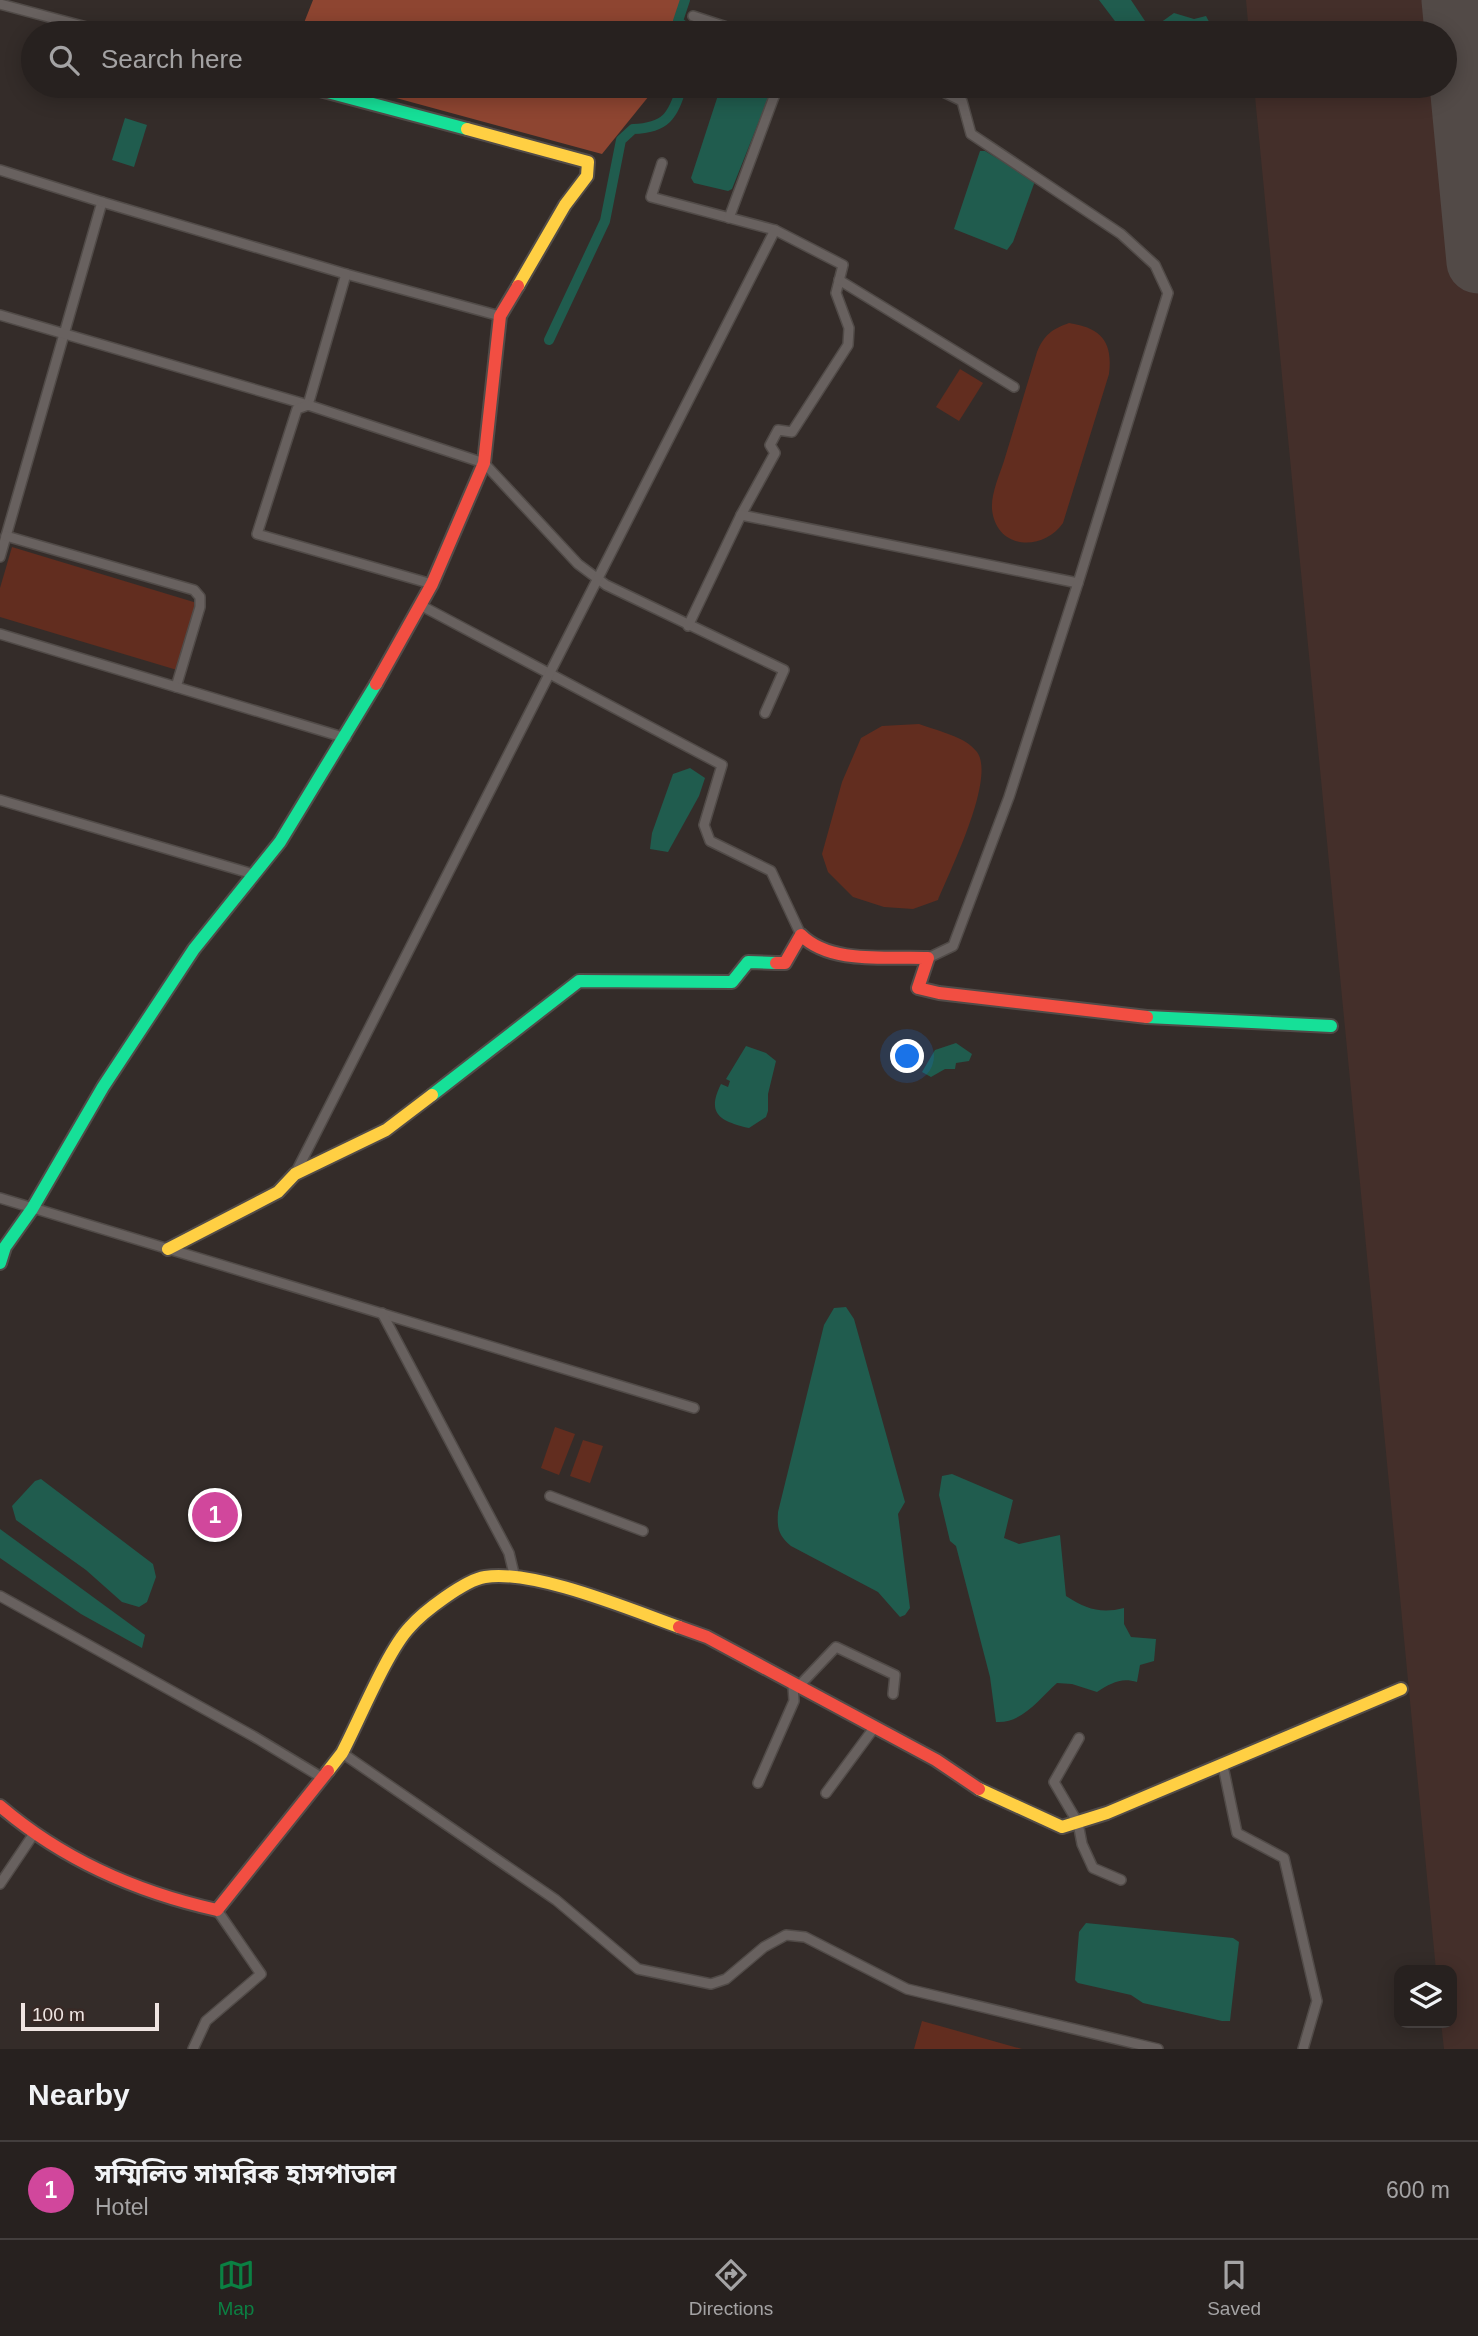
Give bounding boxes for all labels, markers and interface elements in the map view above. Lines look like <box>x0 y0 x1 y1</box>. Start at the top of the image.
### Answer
search box <box>21 21 1457 98</box>
icon: search <box>45 41 83 79</box>
text: Search here <box>101 44 243 74</box>
your location <box>890 1039 924 1073</box>
pin: 1 <box>192 1489 238 1541</box>
map controls <box>1394 1965 1457 2028</box>
button: layers <box>1394 1965 1457 2028</box>
scale bar <box>21 2000 159 2032</box>
text: 100 m <box>32 2004 85 2025</box>
text: Nearby <box>28 2078 130 2111</box>
text: সম্মিলিত সামরিক হাসপাতাল <box>95 2159 396 2189</box>
text: 1 <box>45 2177 57 2203</box>
text: 600 m <box>1386 2177 1450 2203</box>
text: Hotel <box>95 2194 149 2220</box>
tab: Map <box>217 2256 255 2320</box>
tab: Directions <box>689 2256 773 2320</box>
tab: Saved <box>1207 2256 1261 2320</box>

